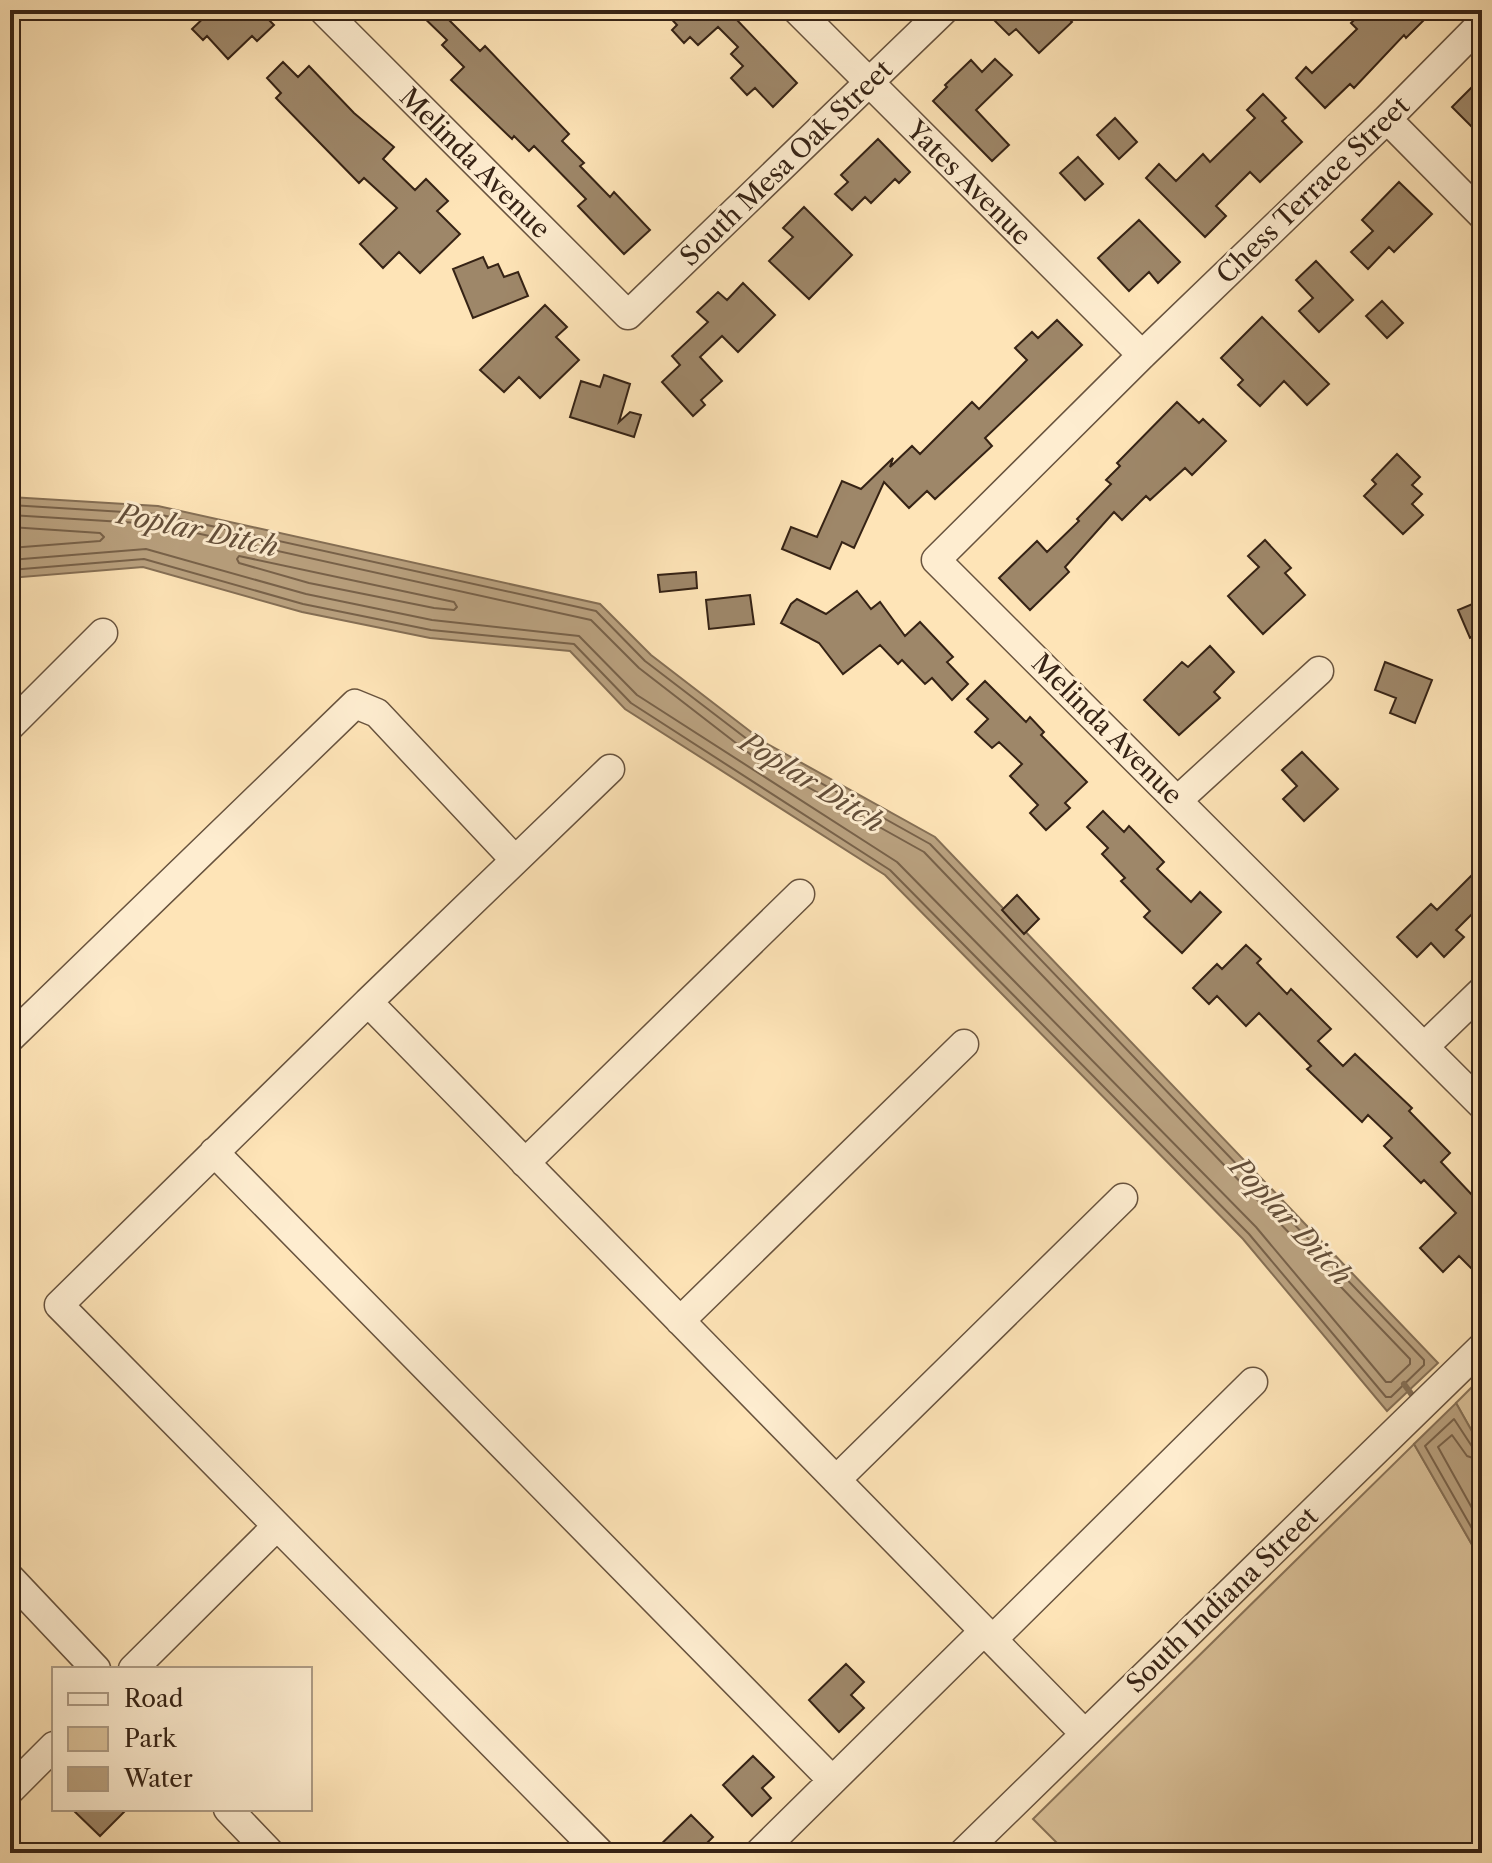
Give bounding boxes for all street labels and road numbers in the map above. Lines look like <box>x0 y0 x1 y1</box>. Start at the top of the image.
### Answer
street label: South Mesa Oak Street <box>673 53 899 273</box>
street label: Melinda Avenue <box>393 81 557 245</box>
street label: Chess Terrace Street <box>1210 89 1417 290</box>
street label: Yates Avenue <box>899 113 1038 252</box>
street label: Melinda Avenue <box>1025 647 1189 811</box>
street label: South Indiana Street <box>1120 1500 1325 1700</box>

